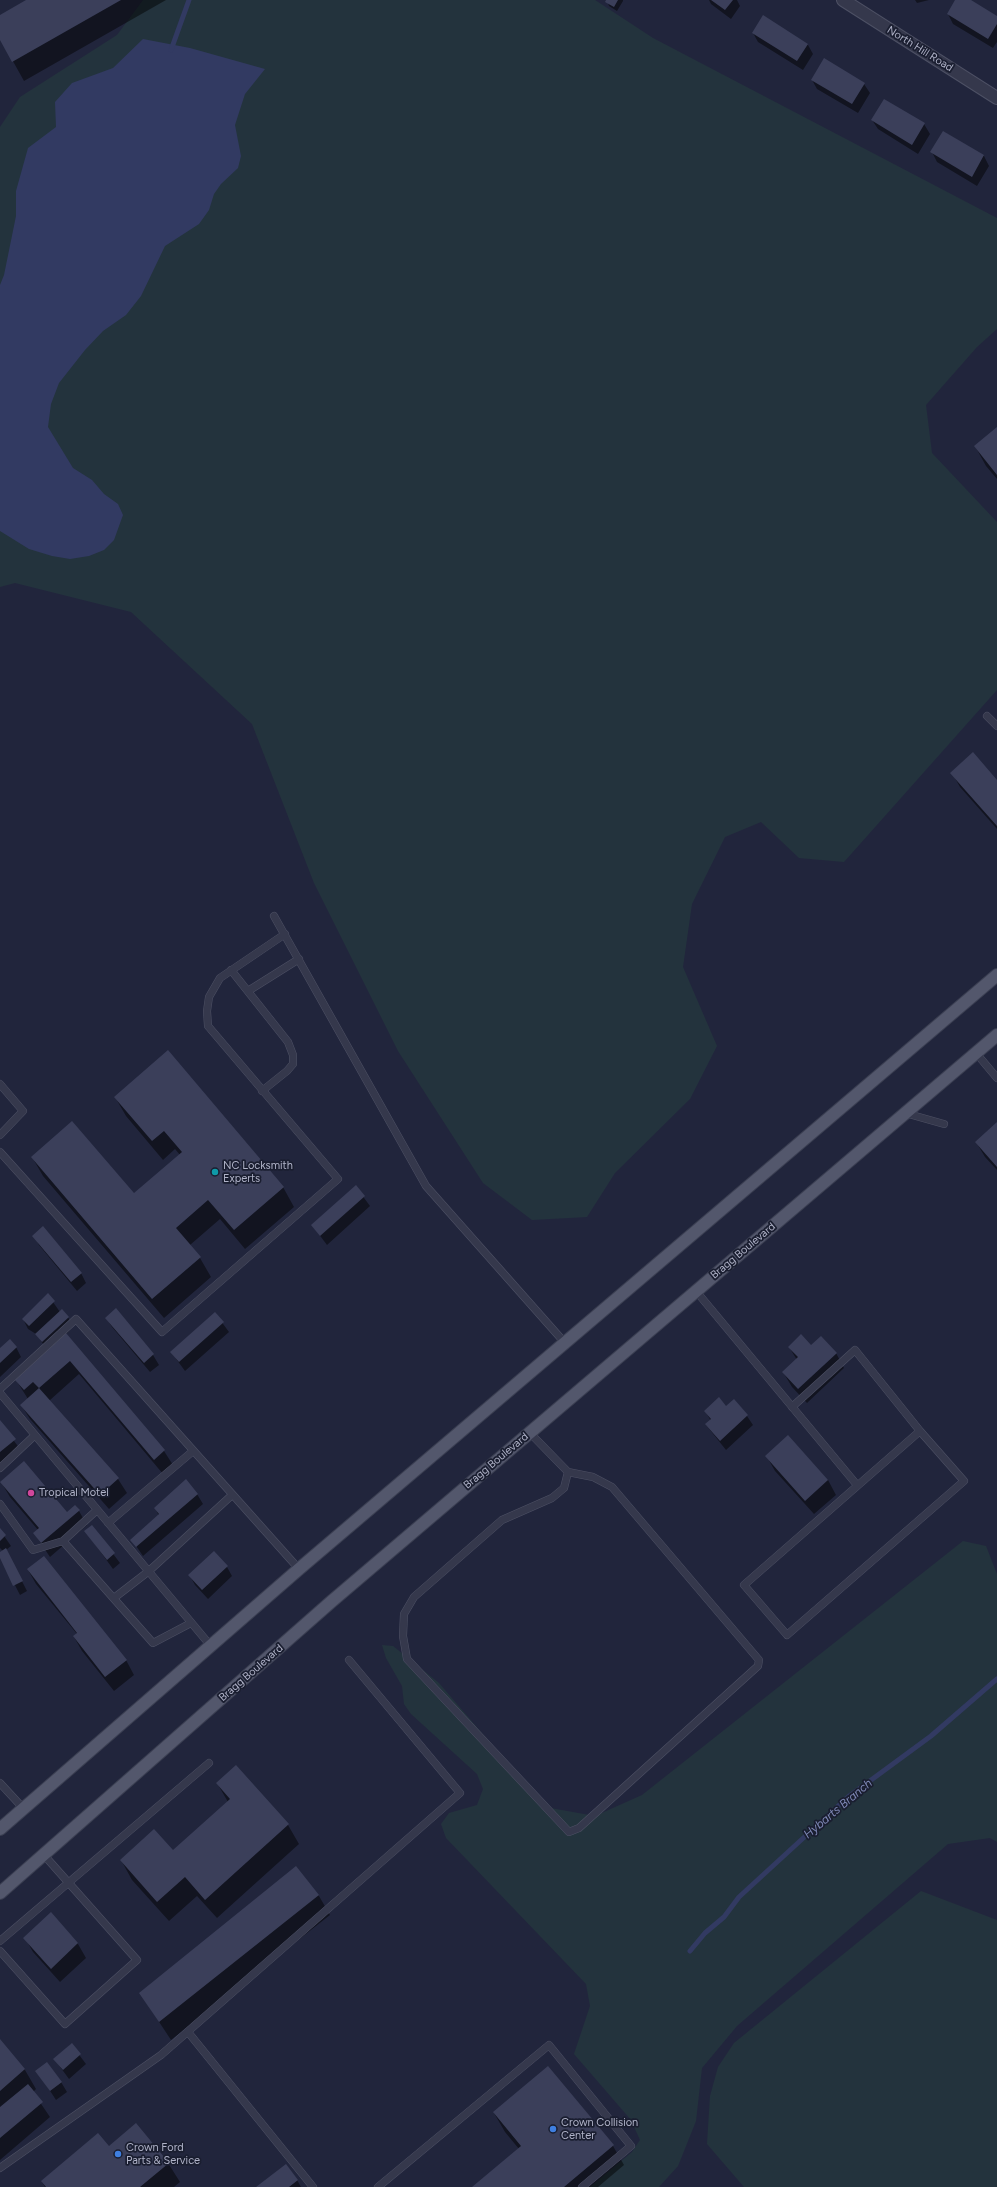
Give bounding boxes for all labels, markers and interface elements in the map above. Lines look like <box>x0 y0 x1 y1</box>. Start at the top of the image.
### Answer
street label: North Hill Road <box>885 23 955 75</box>
place label: NC Locksmith Experts <box>223 1159 293 1185</box>
marker: NC Locksmith Experts <box>210 1167 220 1177</box>
street label: Bragg Boulevard <box>708 1220 778 1282</box>
street label: Bragg Boulevard <box>461 1430 531 1492</box>
place label: Tropical Motel <box>39 1486 109 1500</box>
marker: Tropical Motel <box>26 1488 36 1498</box>
street label: Bragg Boulevard <box>216 1642 286 1704</box>
water label: Hybarts Branch <box>801 1776 875 1842</box>
place label: Crown Collision Center <box>561 2116 638 2142</box>
marker: Crown Collision Center <box>548 2124 558 2134</box>
place label: Crown Ford Parts & Service <box>126 2141 200 2167</box>
marker: Crown Ford Parts & Service <box>113 2149 123 2159</box>

